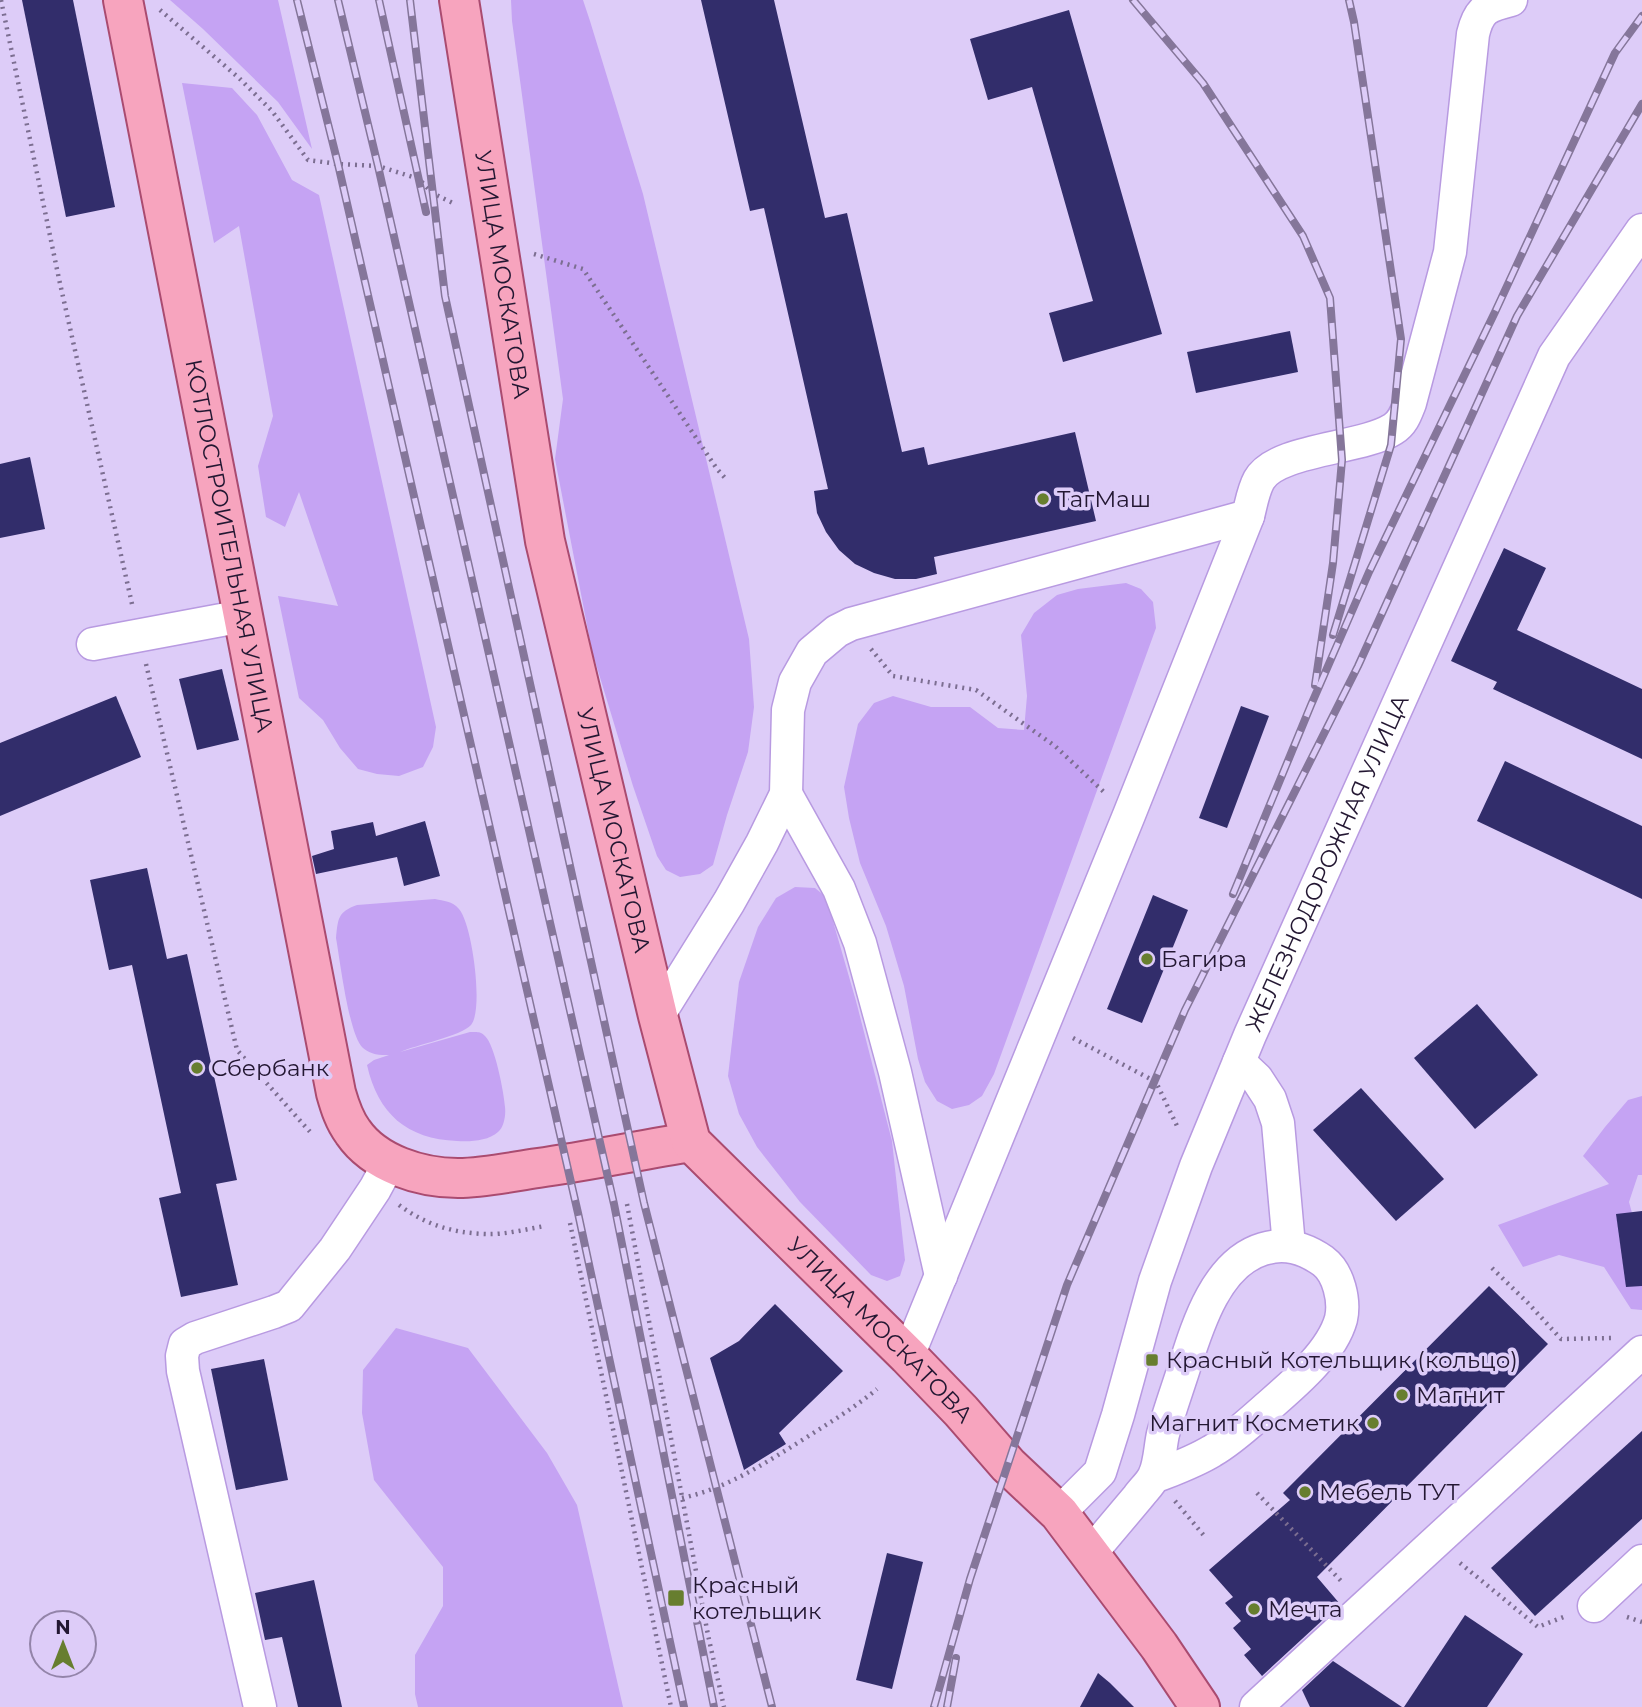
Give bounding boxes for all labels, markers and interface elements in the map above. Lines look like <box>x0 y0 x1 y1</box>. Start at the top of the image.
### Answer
street label: УЛИЦА МОСКАТОВА <box>469 148 536 401</box>
street label: КОТЛОСТРОИТЕЛЬНАЯ УЛИЦА <box>179 357 279 735</box>
place label: ТагМаш <box>1057 485 1151 513</box>
marker: ТагМаш <box>1035 491 1051 507</box>
street label: ЖЕЛЕЗНОДОРОЖНАЯ УЛИЦА <box>1239 690 1415 1036</box>
street label: УЛИЦА МОСКАТОВА <box>571 705 656 956</box>
place label: Багира <box>1161 945 1247 973</box>
marker: Багира <box>1139 951 1155 967</box>
place label: Сбербанк <box>211 1054 330 1082</box>
marker: Сбербанк <box>189 1060 205 1076</box>
street label: УЛИЦА МОСКАТОВА <box>782 1231 979 1429</box>
place label: Красный Котельщик (кольцо) <box>1166 1346 1518 1374</box>
marker: Красный Котельщик (кольцо) <box>1144 1352 1160 1368</box>
place label: Магнит <box>1416 1381 1505 1409</box>
marker: Магнит <box>1394 1387 1410 1403</box>
place label: Магнит Косметик <box>1149 1409 1360 1437</box>
marker: Магнит Косметик <box>1365 1415 1381 1431</box>
place label: Мебель ТУТ <box>1319 1478 1460 1506</box>
marker: Мебель ТУТ <box>1297 1484 1313 1500</box>
place label: Красный котельщик <box>692 1571 822 1625</box>
marker: Красный котельщик <box>666 1588 686 1608</box>
place label: Мечта <box>1268 1595 1342 1623</box>
marker: Мечта <box>1246 1601 1262 1617</box>
north arrow <box>28 1609 98 1679</box>
text: N <box>55 1616 71 1639</box>

